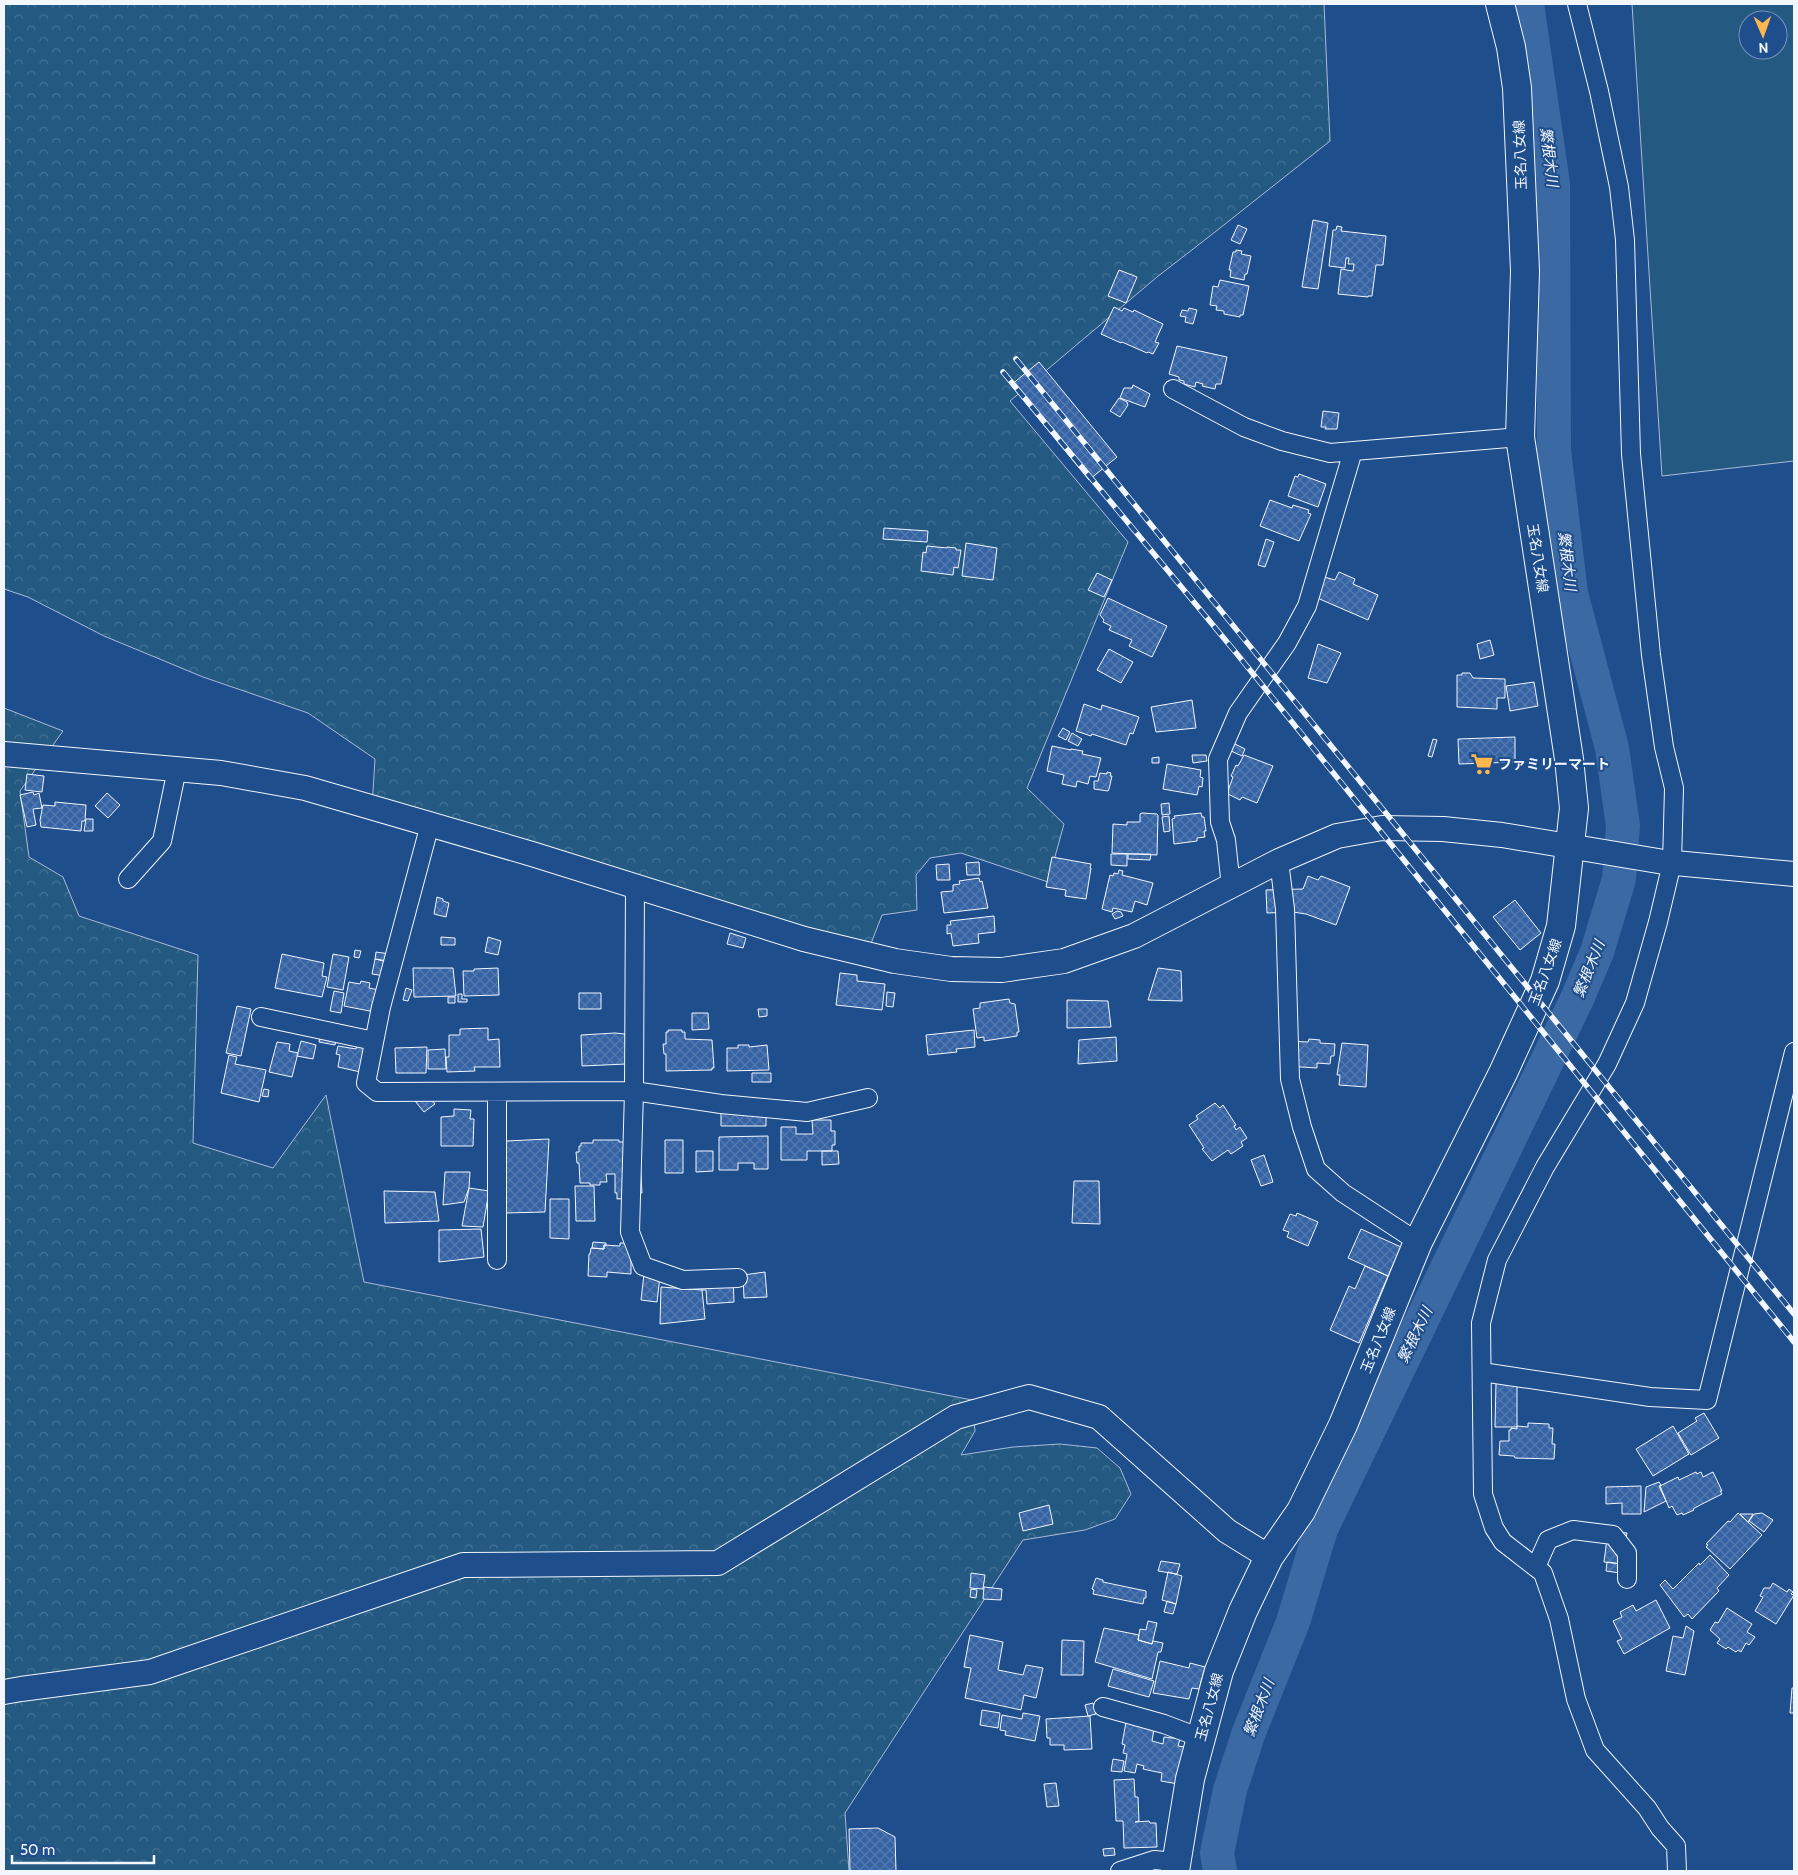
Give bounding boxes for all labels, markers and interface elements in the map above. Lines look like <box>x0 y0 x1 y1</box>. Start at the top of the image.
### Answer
north arrow <box>1738 10 1788 60</box>
text: N <box>1758 39 1769 57</box>
street label: 玉名八女線 <box>1510 120 1530 190</box>
water label: 繁根木川 <box>1536 126 1562 190</box>
street label: 玉名八女線 <box>1524 522 1552 594</box>
water label: 繁根木川 <box>1554 530 1580 594</box>
supermarket icon: ファミリーマート <box>1469 751 1495 777</box>
place label: ファミリーマート <box>1498 755 1610 773</box>
street label: 玉名八女線 <box>1525 936 1565 1008</box>
water label: 繁根木川 <box>1569 936 1609 1000</box>
water label: 繁根木川 <box>1394 1302 1437 1366</box>
street label: 玉名八女線 <box>1357 1304 1399 1376</box>
street label: 玉名八女線 <box>1191 1671 1227 1743</box>
water label: 繁根木川 <box>1240 1675 1279 1739</box>
scale bar <box>12 1832 155 1864</box>
text: 50 m <box>20 1841 55 1859</box>

